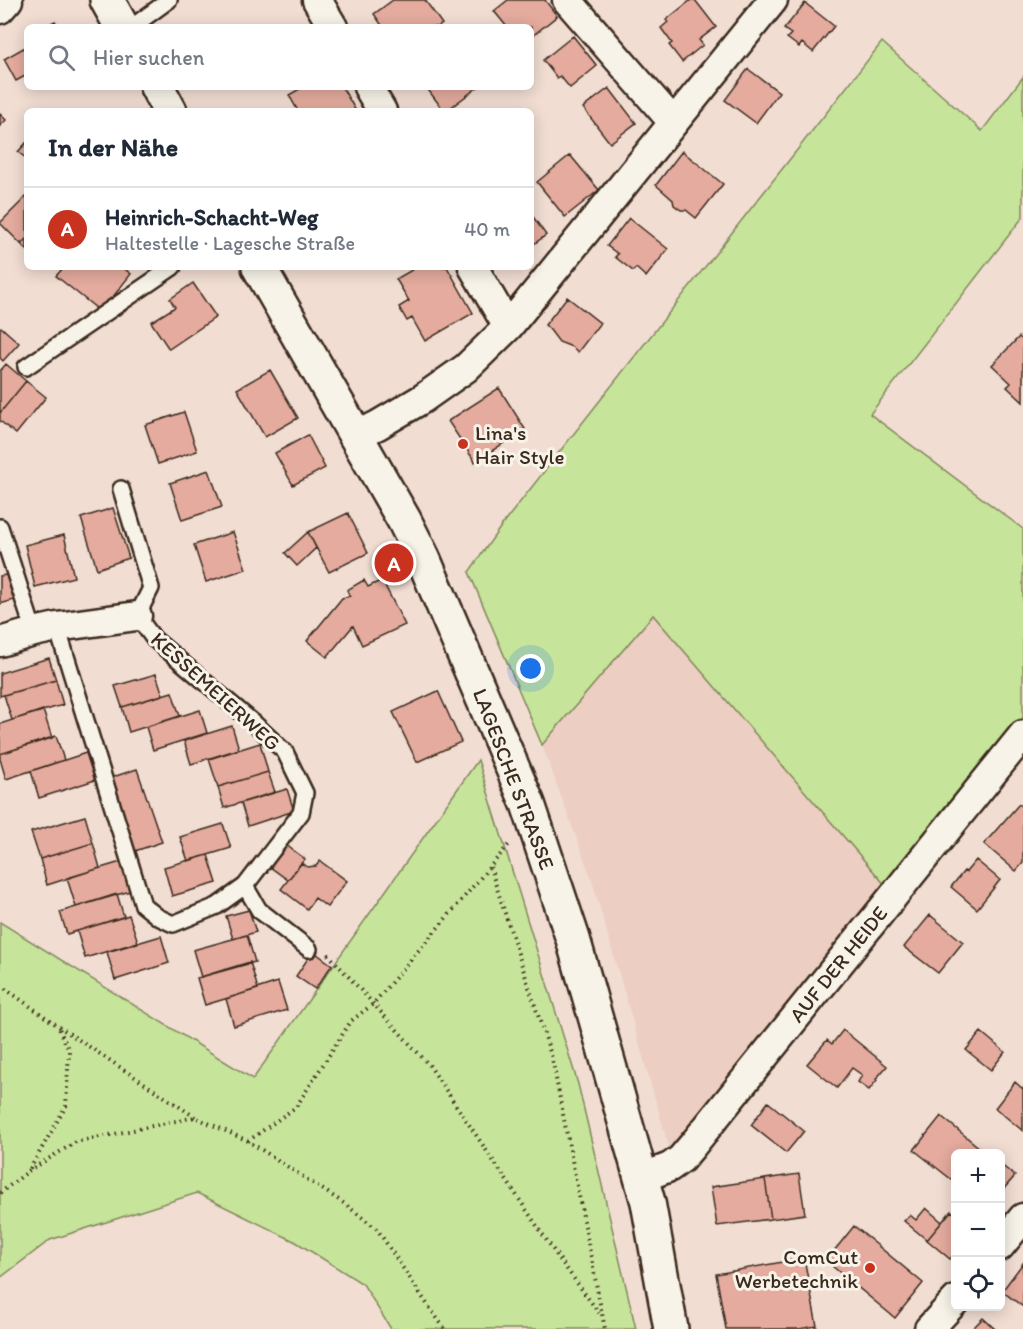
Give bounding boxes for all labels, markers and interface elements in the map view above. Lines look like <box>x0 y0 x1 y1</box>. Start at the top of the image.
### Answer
search box <box>24 24 534 90</box>
icon: search <box>45 41 78 74</box>
text: Hier suchen <box>93 44 204 71</box>
text: In der Nähe <box>48 131 178 163</box>
text: Heinrich-Schacht-Weg <box>105 204 318 231</box>
text: A <box>61 217 74 241</box>
text: 40 m <box>464 217 510 241</box>
text: Haltestelle · Lagesche Straße <box>105 231 355 255</box>
place label: Lina's Hair Style <box>475 420 564 469</box>
marker: Lina's Hair Style <box>456 437 470 451</box>
pin: A <box>374 540 414 586</box>
street label: KESSEMEIERWEG <box>146 626 286 756</box>
your location <box>516 654 545 683</box>
street label: LAGESCHE STRASSE <box>468 685 560 873</box>
street label: AUF DER HEIDE <box>784 901 892 1027</box>
map controls <box>951 1149 1005 1311</box>
button: + <box>951 1149 1005 1203</box>
button: − <box>951 1203 1005 1257</box>
place label: ComCut Werbetechnik <box>735 1244 858 1293</box>
button: locate <box>951 1257 1005 1311</box>
marker: ComCut Werbetechnik <box>863 1261 877 1275</box>

